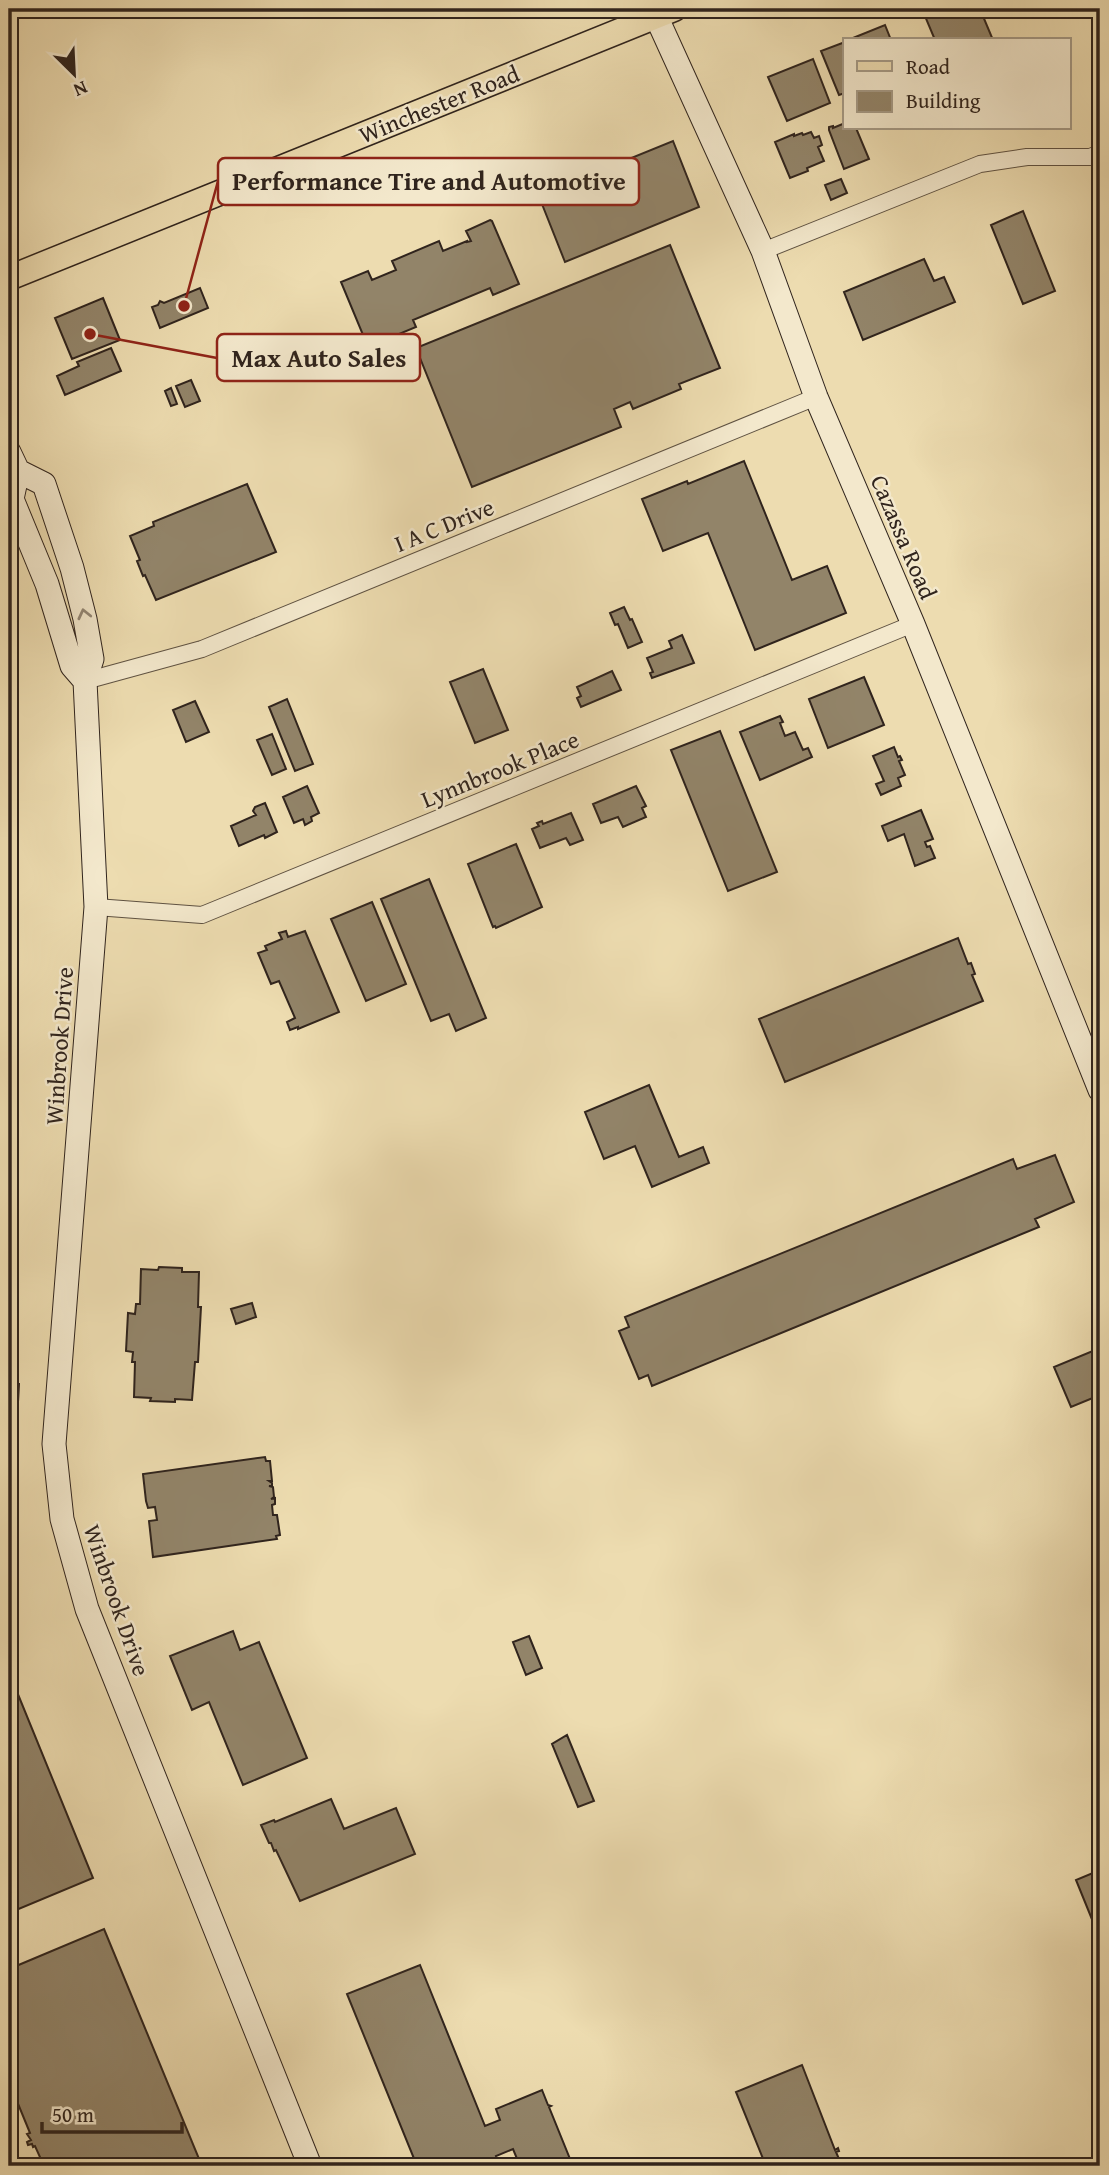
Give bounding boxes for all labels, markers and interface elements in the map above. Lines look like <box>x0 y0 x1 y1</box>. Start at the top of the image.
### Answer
north arrow <box>38 38 108 108</box>
legend <box>843 38 1070 130</box>
text: Road <box>906 51 951 82</box>
street label: Winchester Road <box>353 56 525 152</box>
text: N <box>69 74 92 105</box>
text: Building <box>906 85 981 116</box>
callout: Performance Tire and Automotive <box>218 158 639 205</box>
text: Performance Tire and Automotive <box>232 161 626 200</box>
callout: Max Auto Sales <box>217 334 420 381</box>
text: Max Auto Sales <box>231 338 407 377</box>
street label: Cazassa Road <box>862 469 946 605</box>
street label: I A C Drive <box>389 489 499 561</box>
one-way arrow <box>77 608 92 620</box>
street label: Lynnbrook Place <box>416 721 584 817</box>
street label: Winbrook Drive <box>36 966 82 1126</box>
street label: Winbrook Drive <box>75 1519 159 1681</box>
scale bar <box>42 2091 182 2135</box>
text: 50 m <box>52 2099 94 2130</box>

